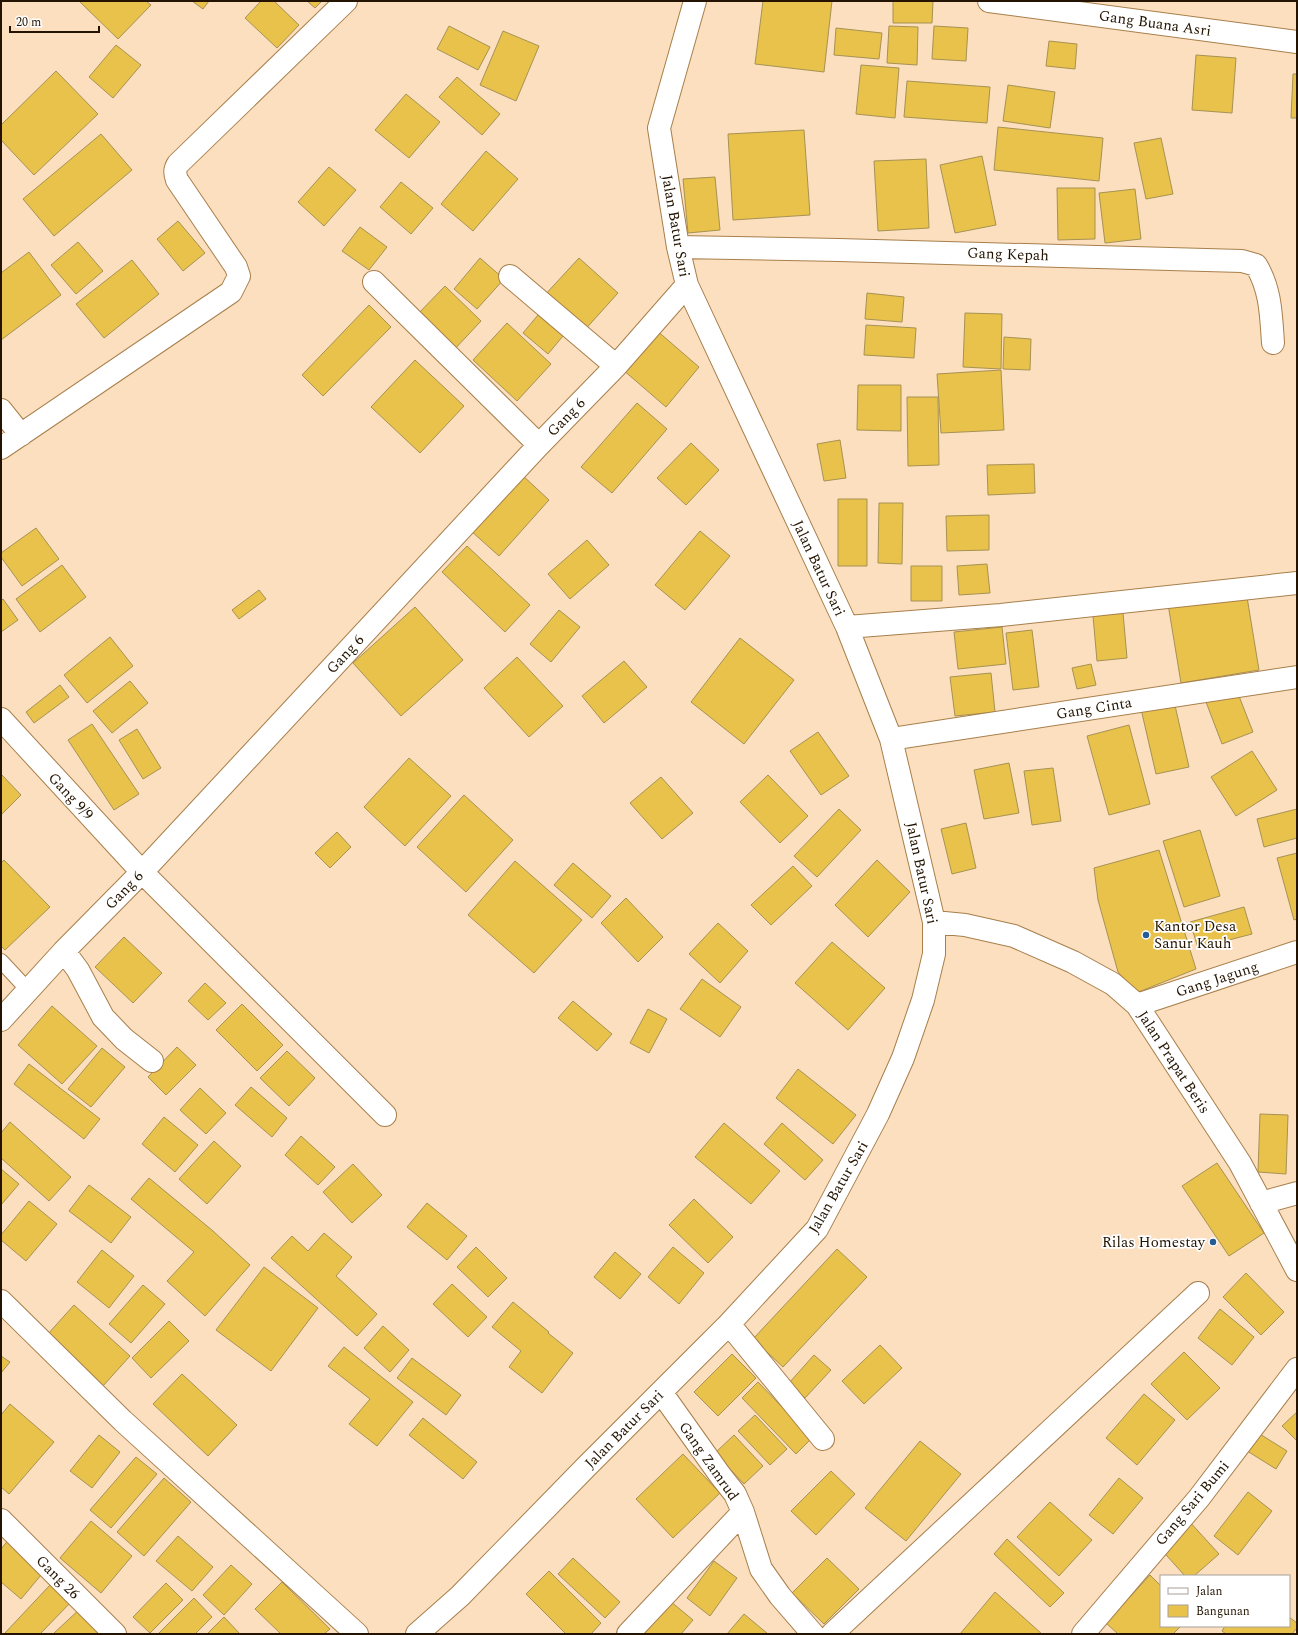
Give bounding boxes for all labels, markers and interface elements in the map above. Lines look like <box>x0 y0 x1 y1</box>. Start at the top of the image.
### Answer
street label: Gang Buana Asri <box>1097 4 1213 43</box>
scale bar <box>10 8 99 34</box>
text: 20 m <box>16 13 41 32</box>
street label: Jalan Batur Sari <box>655 173 696 279</box>
street label: Gang Kepah <box>967 242 1050 267</box>
street label: Gang 6 <box>542 392 591 442</box>
street label: Jalan Batur Sari <box>786 516 851 620</box>
street label: Gang 6 <box>321 629 370 679</box>
street label: Gang Cinta <box>1055 691 1134 726</box>
street label: Gang 9/9 <box>42 767 99 825</box>
street label: Jalan Batur Sari <box>899 820 944 926</box>
street label: Gang 6 <box>100 865 149 915</box>
place label: Kantor Desa Sanur Kauh <box>1154 915 1237 955</box>
marker: Kantor Desa Sanur Kauh <box>1141 930 1151 940</box>
street label: Gang Jagung <box>1173 955 1261 1004</box>
street label: Jalan Prapat Beris <box>1131 1006 1216 1118</box>
street label: Jalan Batur Sari <box>803 1137 874 1238</box>
place label: Rilas Homestay <box>1102 1231 1206 1254</box>
marker: Rilas Homestay <box>1208 1237 1218 1247</box>
street label: Jalan Batur Sari <box>580 1385 669 1474</box>
street label: Gang Zamrud <box>673 1417 744 1506</box>
street label: Gang Sari Bumi <box>1150 1456 1235 1551</box>
street label: Gang 26 <box>30 1550 85 1605</box>
legend <box>1160 1575 1290 1627</box>
text: Jalan <box>1196 1582 1223 1601</box>
text: Bangunan <box>1196 1602 1250 1621</box>

